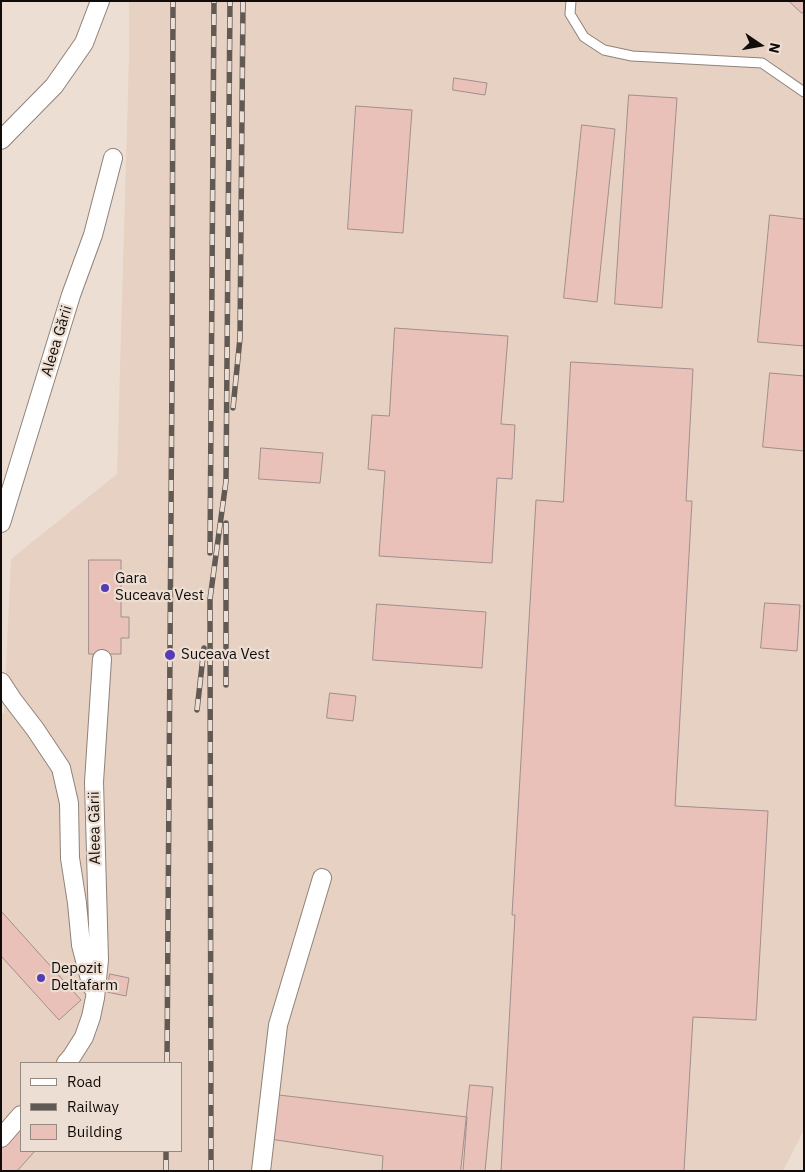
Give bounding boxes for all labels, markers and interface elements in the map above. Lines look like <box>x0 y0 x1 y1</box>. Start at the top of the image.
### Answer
north arrow <box>735 20 785 70</box>
text: N <box>765 41 785 55</box>
street label: Aleea Gării <box>38 303 76 379</box>
place label: Gara Suceava Vest <box>115 570 204 605</box>
marker: Gara Suceava Vest <box>99 582 111 594</box>
place label: Suceava Vest <box>181 646 270 664</box>
marker: Suceava Vest <box>163 648 177 662</box>
street label: Aleea Gării <box>85 791 105 865</box>
place label: Depozit Deltafarm <box>51 960 118 995</box>
marker: Depozit Deltafarm <box>35 972 47 984</box>
legend <box>20 1062 182 1152</box>
text: Road <box>67 1072 102 1091</box>
text: Railway <box>67 1097 119 1116</box>
text: Building <box>67 1122 122 1141</box>

